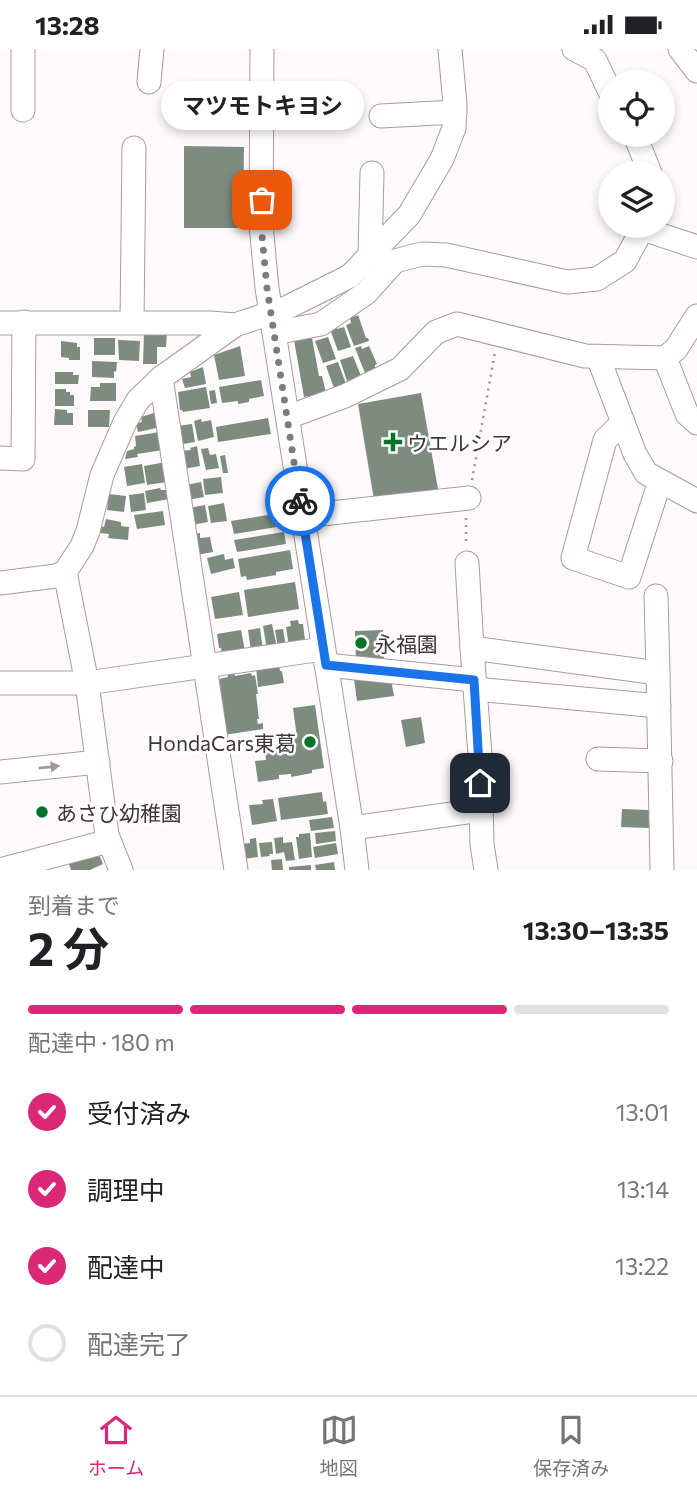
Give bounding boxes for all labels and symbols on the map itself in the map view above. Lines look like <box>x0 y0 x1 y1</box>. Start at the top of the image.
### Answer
callout: マツモトキヨシ <box>160 81 364 130</box>
pin <box>232 170 292 230</box>
place label: ウエルシア <box>407 430 512 455</box>
marker: ウエルシア <box>385 434 401 450</box>
courier <box>265 466 335 536</box>
place label: 永福園 <box>375 631 438 656</box>
marker: 永福園 <box>353 635 369 651</box>
place label: HondaCars東葛 <box>148 730 296 755</box>
marker: HondaCars東葛 <box>302 734 318 750</box>
pin <box>450 753 510 813</box>
one-way arrow <box>38 761 60 772</box>
place label: あさひ幼稚園 <box>56 800 182 825</box>
marker: あさひ幼稚園 <box>34 804 50 820</box>

